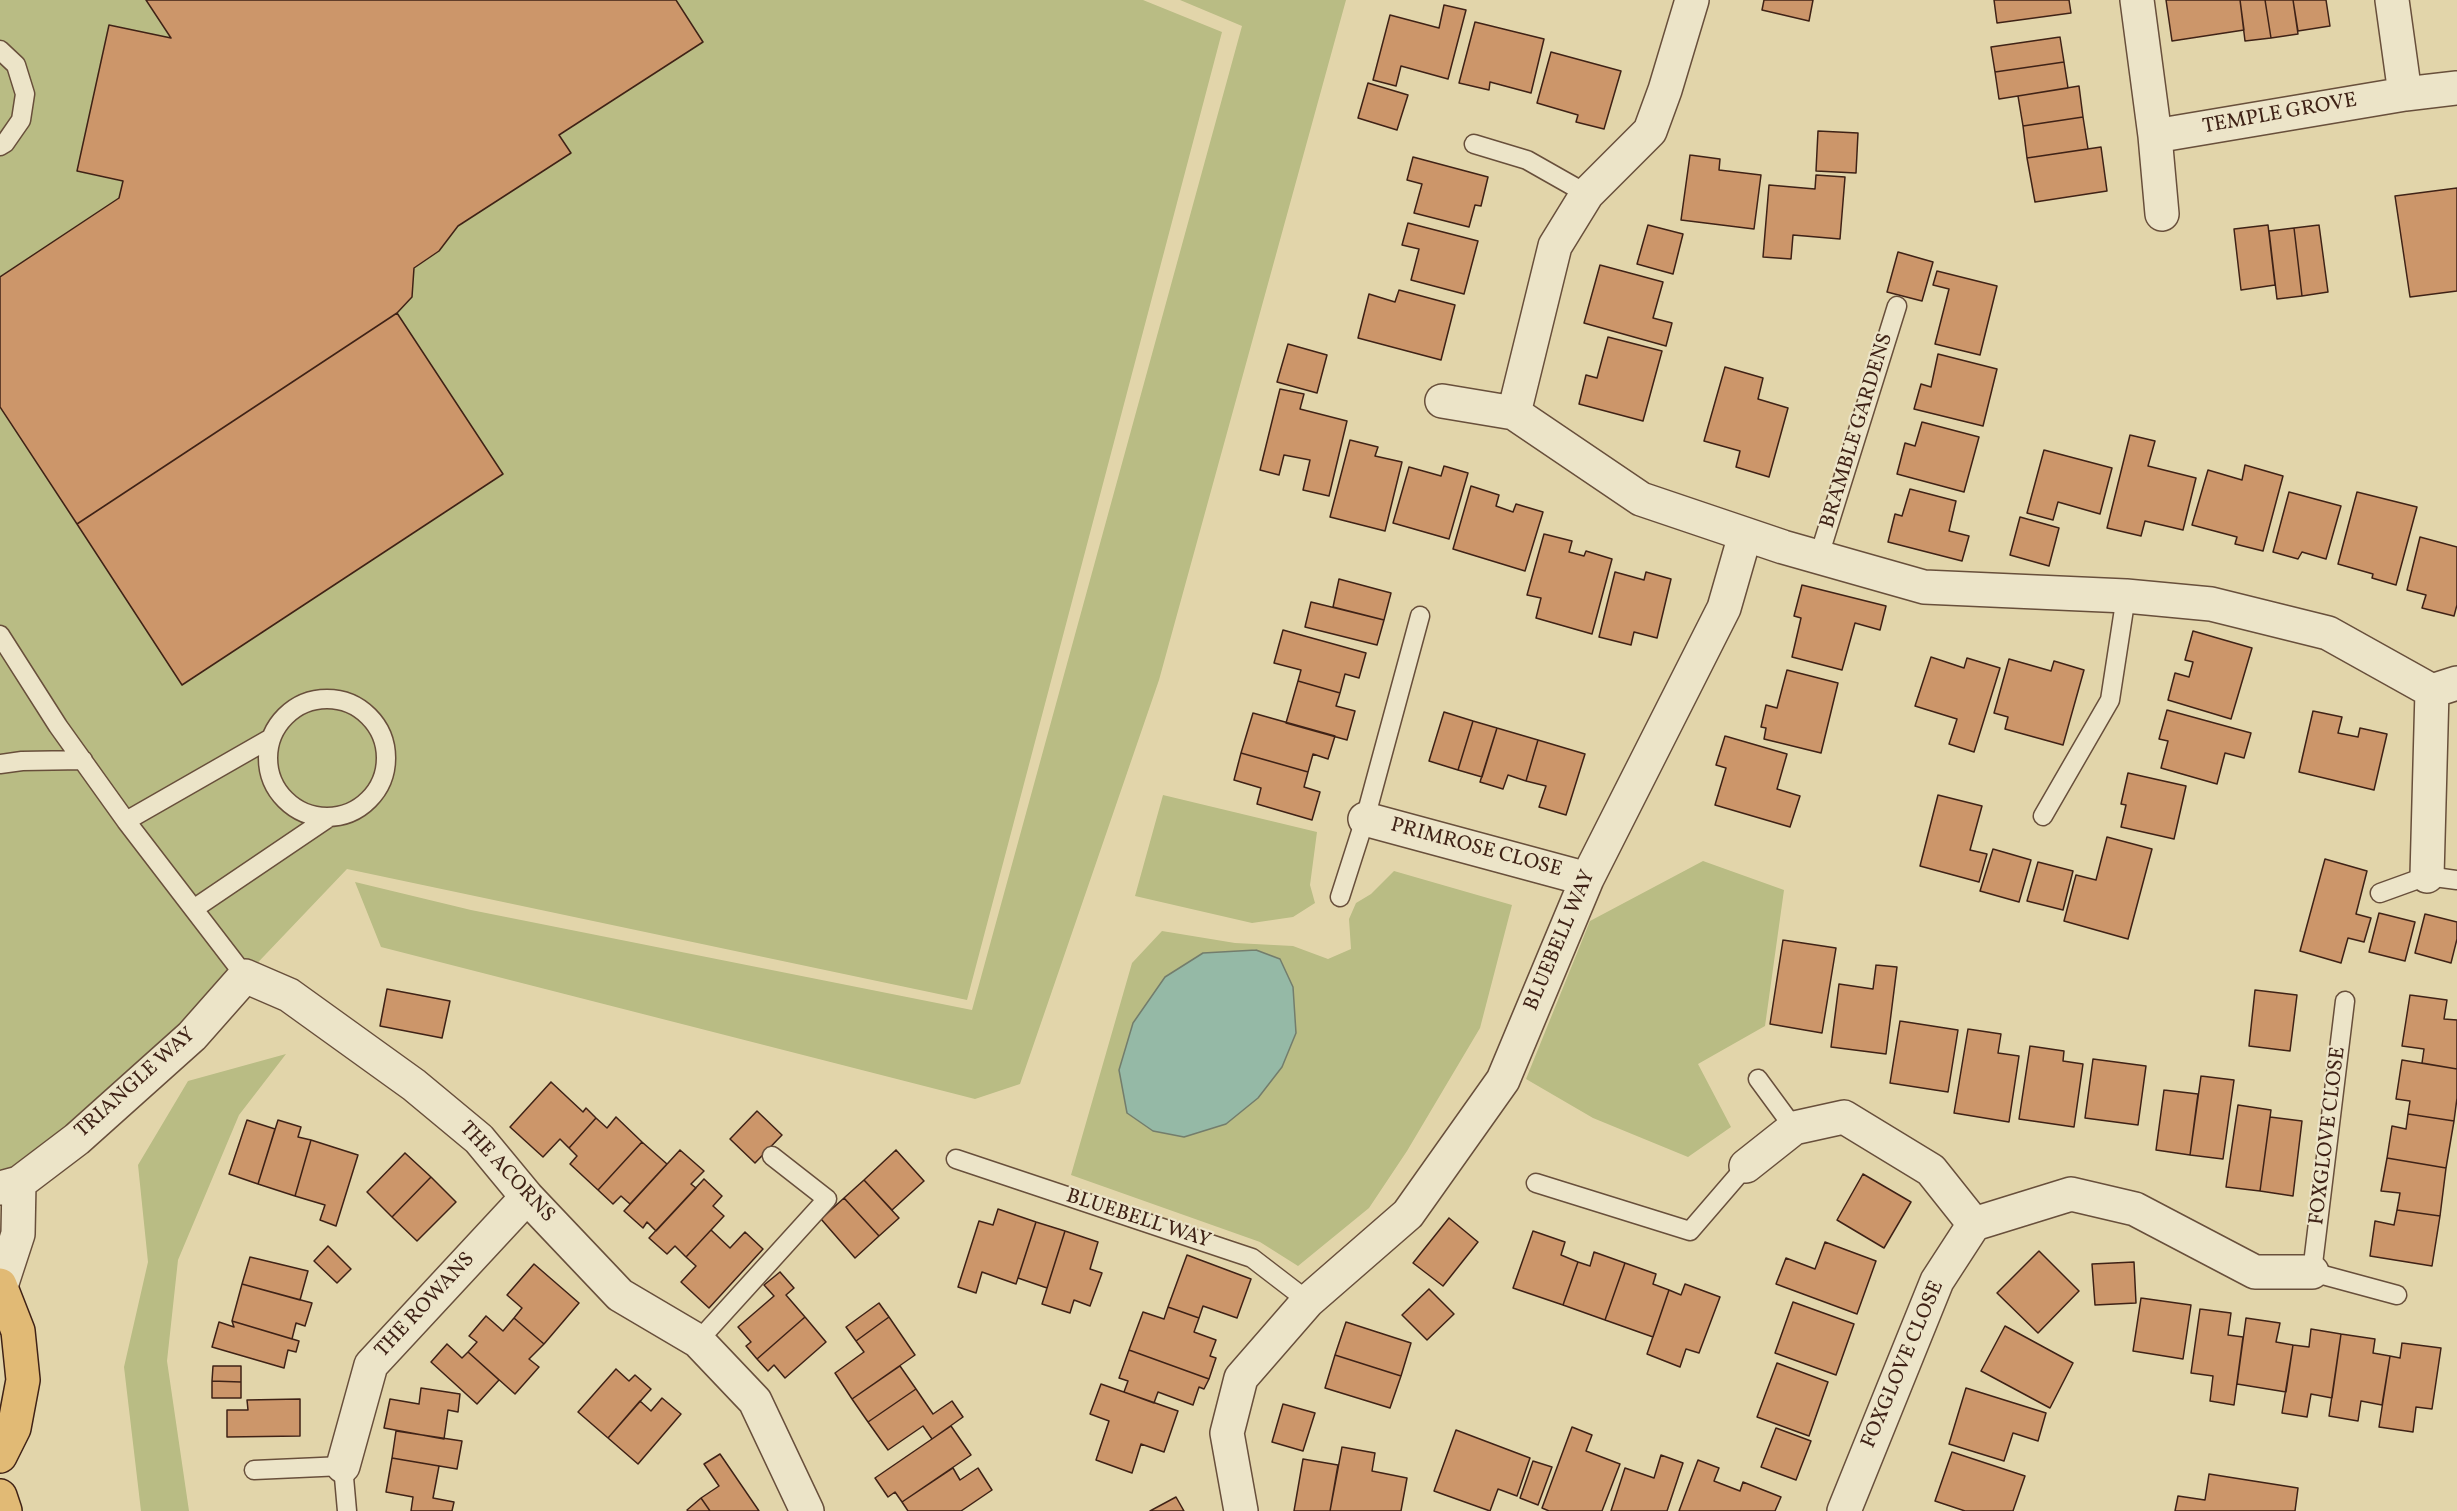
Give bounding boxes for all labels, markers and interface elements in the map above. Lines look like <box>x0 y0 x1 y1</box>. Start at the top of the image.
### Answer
street label: TEMPLE GROVE <box>2201 89 2359 141</box>
street label: BRAMBLE GARDENS <box>1816 331 1900 531</box>
street label: PRIMROSE CLOSE <box>1387 814 1565 884</box>
street label: BLUEBELL WAY <box>1520 867 1602 1015</box>
street label: TRIANGLE WAY <box>71 1023 201 1145</box>
street label: FOXGLOVE CLOSE <box>2306 1045 2352 1227</box>
street label: THE ACORNS <box>453 1117 559 1229</box>
street label: BLUEBELL WAY <box>1063 1185 1213 1255</box>
street label: THE ROWANS <box>371 1248 481 1364</box>
street label: FOXGLOVE CLOSE <box>1857 1277 1951 1453</box>

